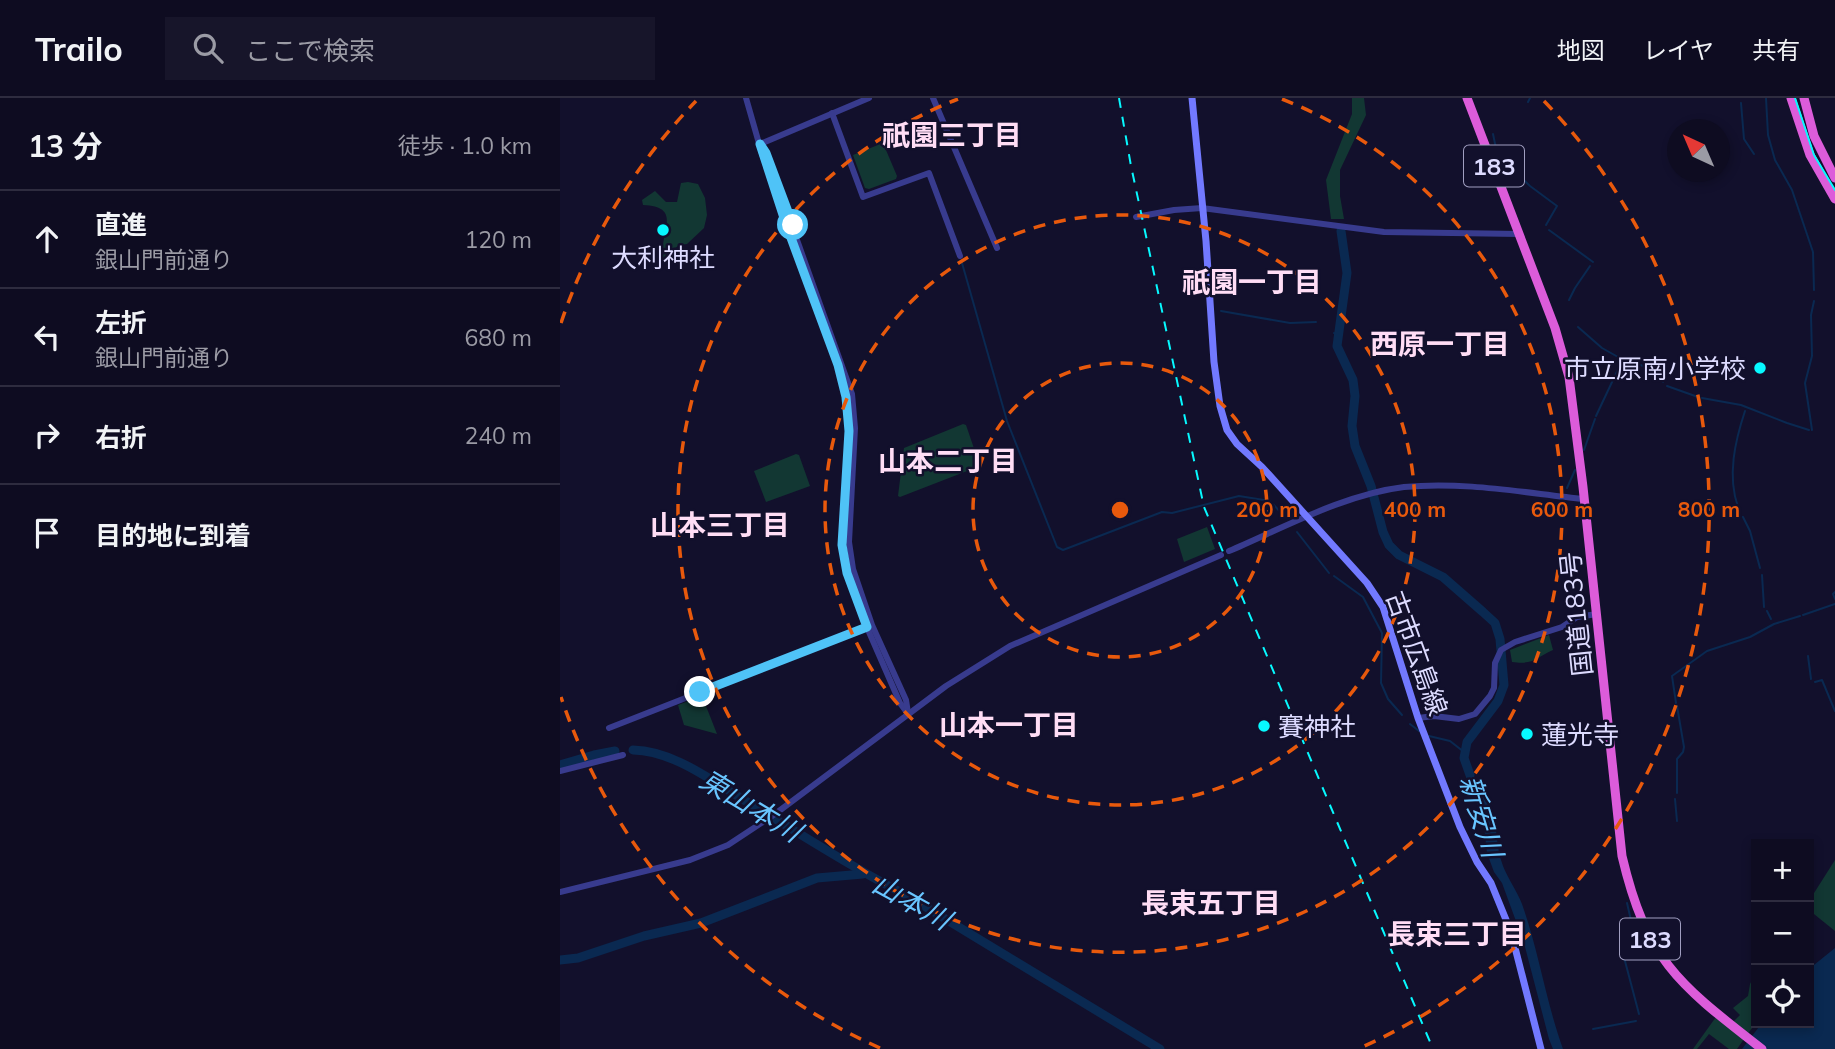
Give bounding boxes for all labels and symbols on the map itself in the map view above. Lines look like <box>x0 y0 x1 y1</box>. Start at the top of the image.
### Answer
district label: 祇園三丁目 <box>882 117 1022 152</box>
north arrow <box>1667 119 1730 182</box>
road number: 183 <box>1464 145 1524 186</box>
route start <box>777 209 808 240</box>
marker: 大利神社 <box>655 222 671 238</box>
place label: 大利神社 <box>611 241 715 274</box>
district label: 祇園一丁目 <box>1182 264 1322 299</box>
district label: 西原一丁目 <box>1370 326 1510 361</box>
place label: 市立原南小学校 <box>1564 352 1746 385</box>
marker: 市立原南小学校 <box>1752 360 1768 376</box>
district label: 山本二丁目 <box>878 443 1018 478</box>
text: 200 m <box>1236 496 1298 522</box>
text: 400 m <box>1384 496 1446 522</box>
text: 600 m <box>1531 496 1593 522</box>
text: 800 m <box>1678 496 1740 522</box>
centre of rings <box>1108 498 1132 522</box>
district label: 山本三丁目 <box>650 507 790 542</box>
street label: 国道183号 <box>1553 550 1599 678</box>
street label: 古市広島線 <box>1379 586 1455 720</box>
route end <box>684 676 715 707</box>
district label: 山本一丁目 <box>939 707 1079 742</box>
place label: 賽神社 <box>1278 710 1356 743</box>
marker: 賽神社 <box>1256 718 1272 734</box>
place label: 蓮光寺 <box>1541 718 1619 751</box>
marker: 蓮光寺 <box>1519 726 1535 742</box>
water label: 東山本川 <box>694 761 811 850</box>
water label: 新安川 <box>1453 771 1512 864</box>
water label: 山本川 <box>867 865 960 938</box>
district label: 長束五丁目 <box>1141 885 1281 920</box>
district label: 長束三丁目 <box>1387 916 1527 951</box>
road number: 183 <box>1620 918 1680 960</box>

